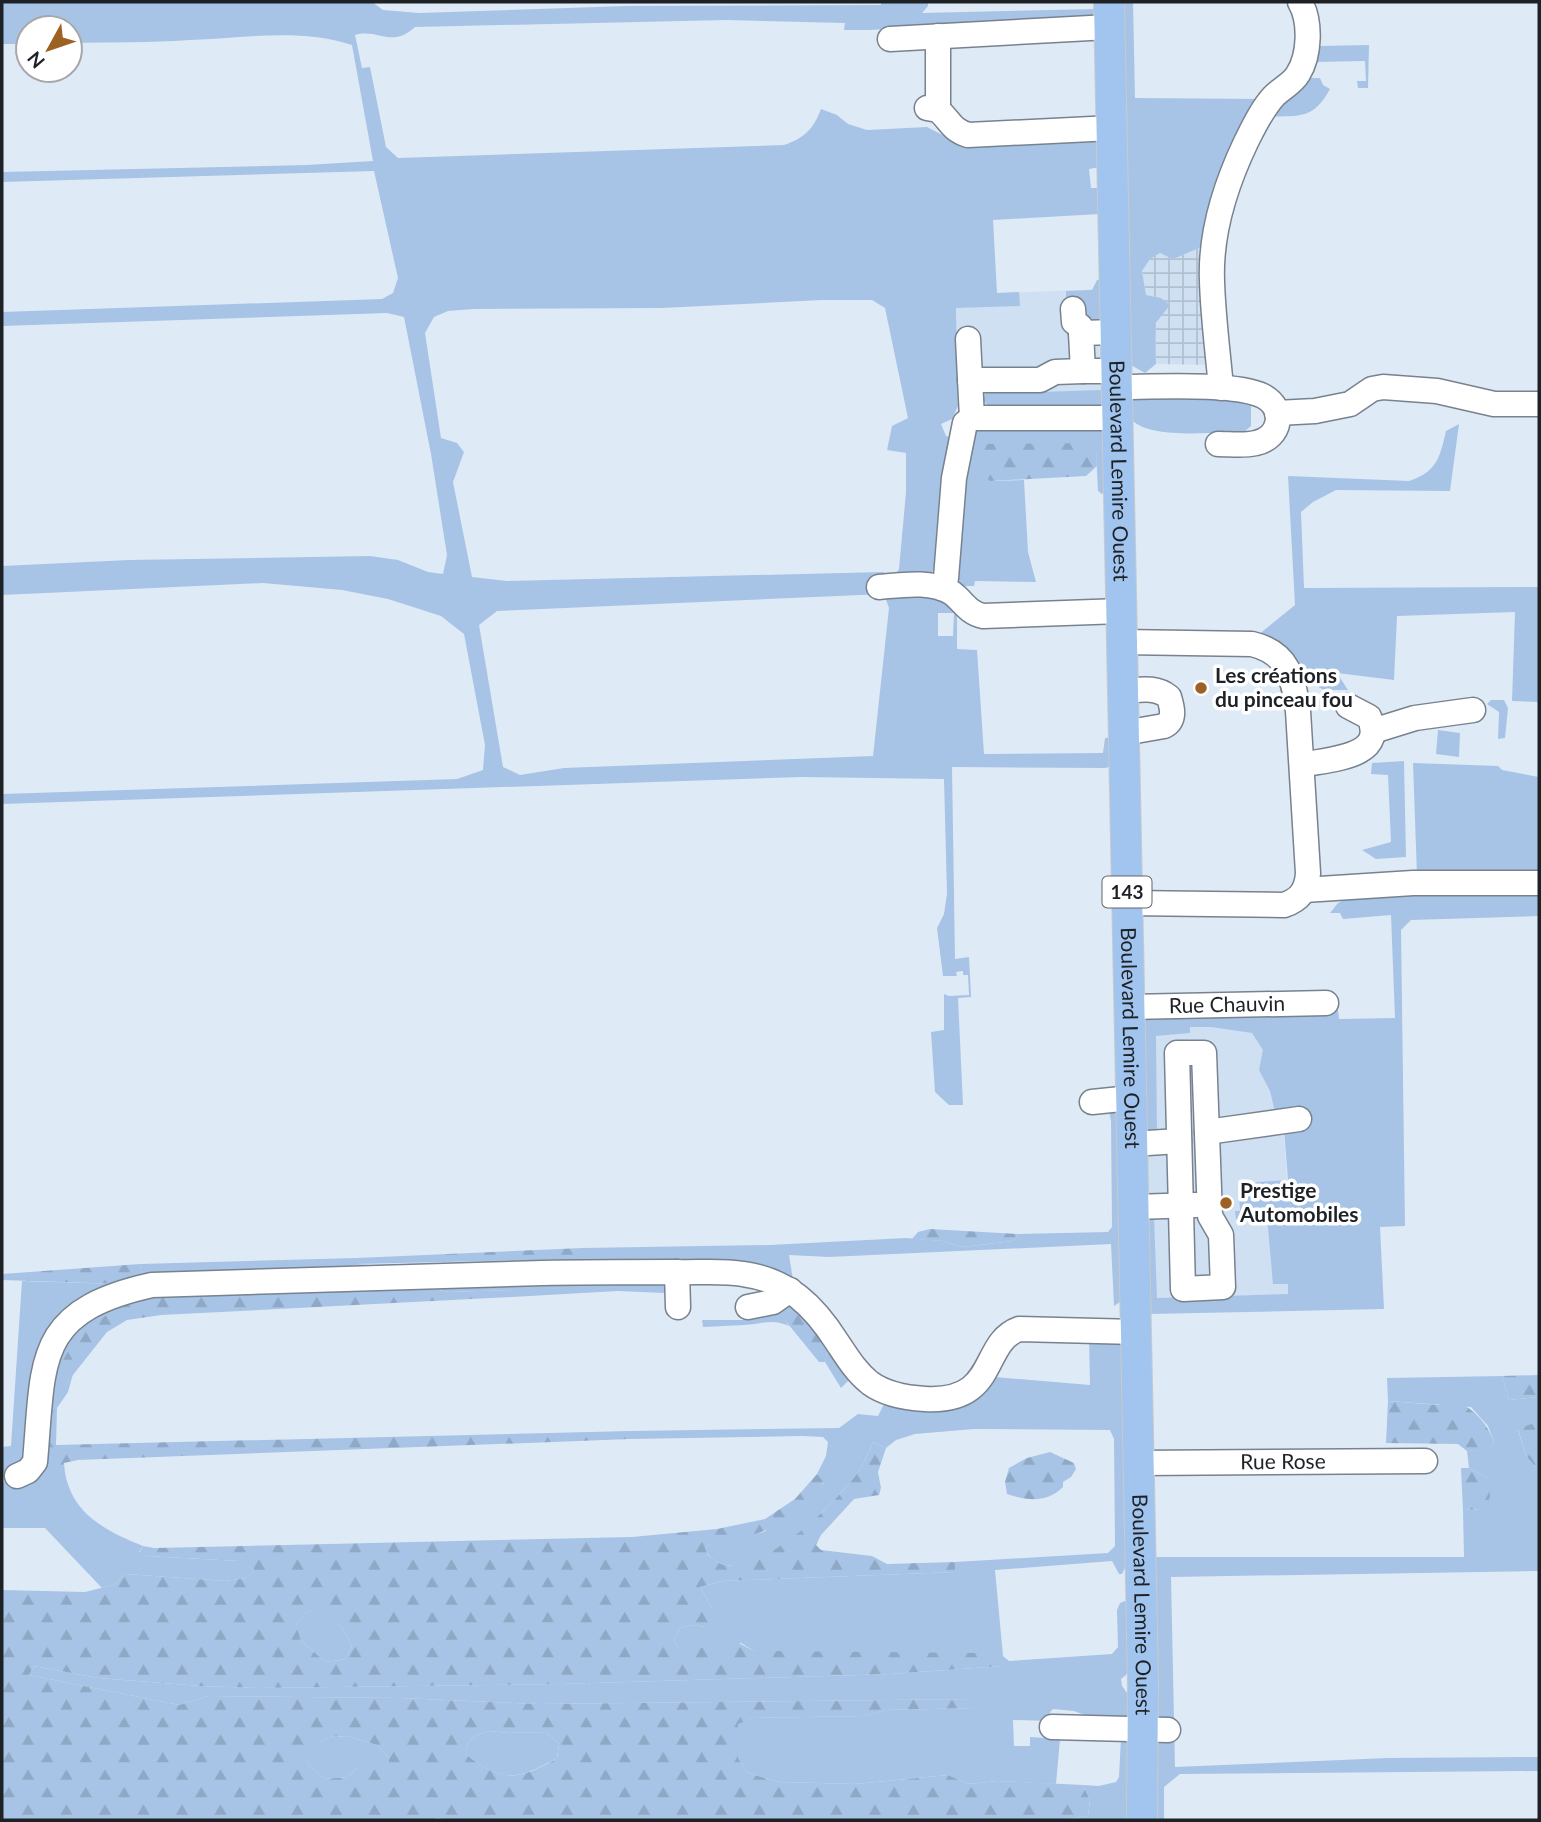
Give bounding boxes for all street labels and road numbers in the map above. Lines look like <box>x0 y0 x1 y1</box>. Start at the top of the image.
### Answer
street label: Boulevard Lemire Ouest <box>1105 360 1135 582</box>
road number: 143 <box>1102 876 1152 908</box>
street label: Boulevard Lemire Ouest <box>1117 927 1146 1149</box>
street label: Rue Chauvin <box>1168 990 1285 1017</box>
street label: Rue Rose <box>1240 1448 1326 1473</box>
street label: Boulevard Lemire Ouest <box>1128 1494 1157 1716</box>

